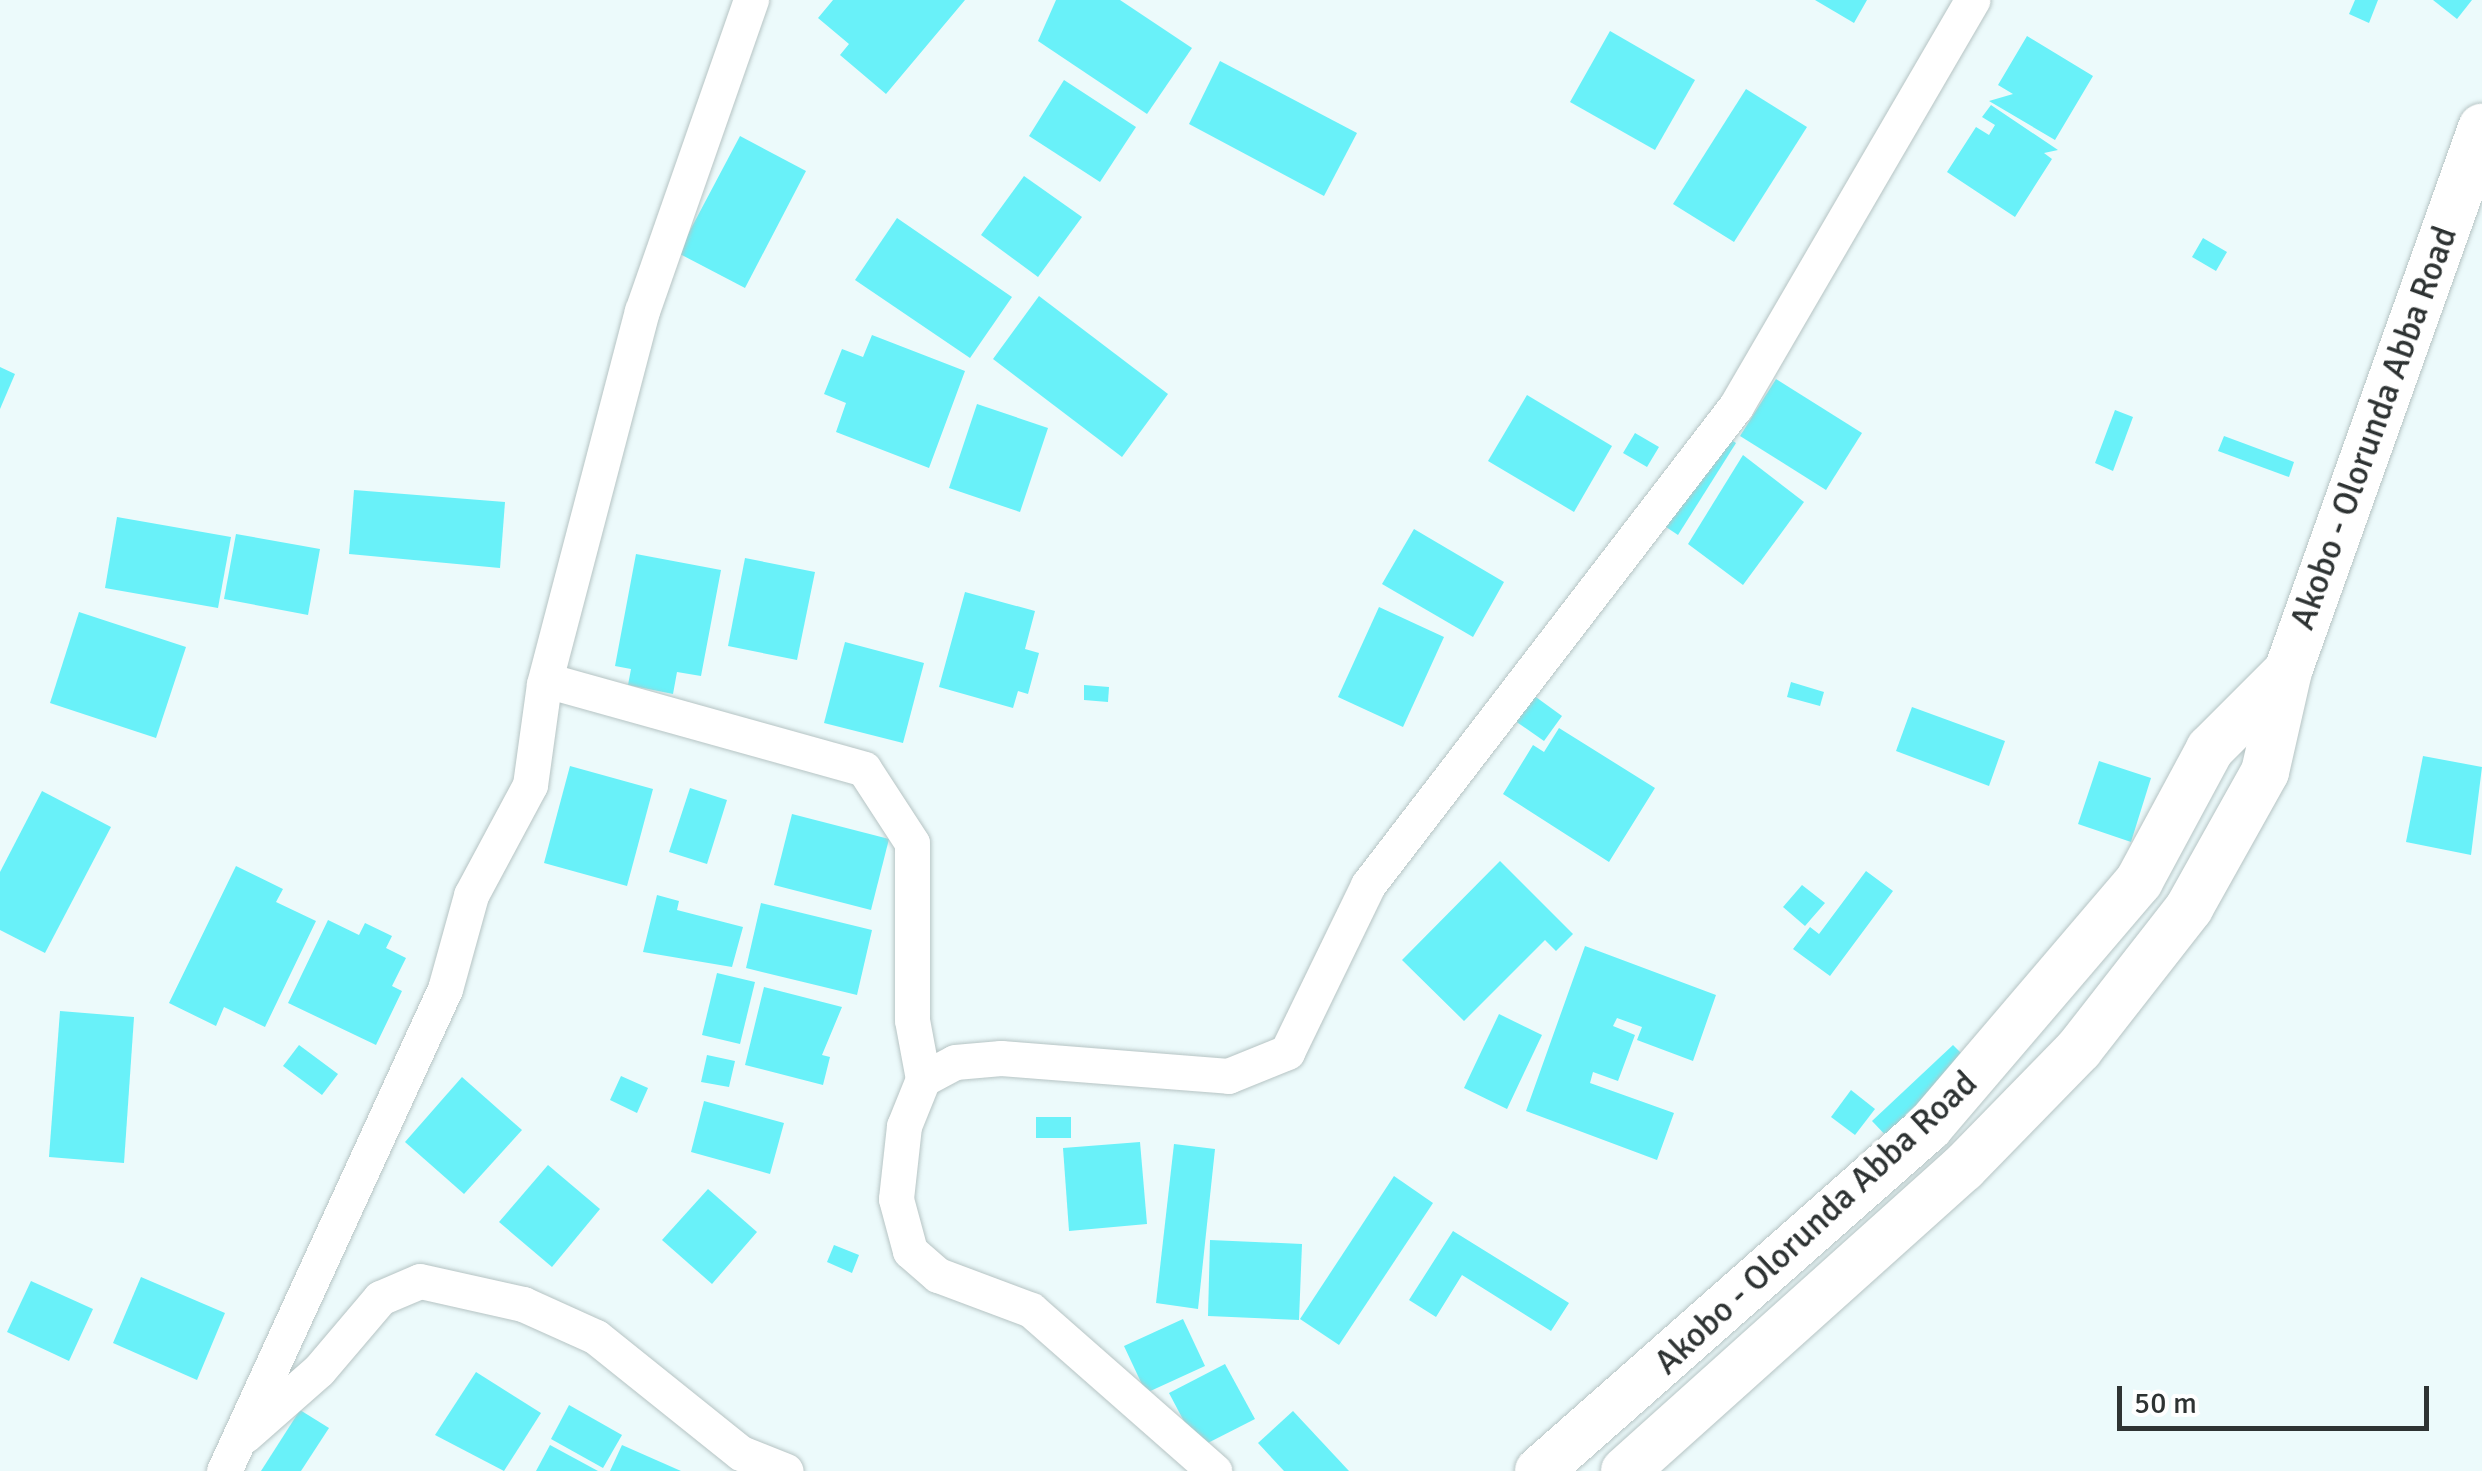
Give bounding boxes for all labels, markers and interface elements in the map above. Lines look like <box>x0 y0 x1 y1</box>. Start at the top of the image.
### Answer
street label: Akobo - Olorunda Abba Road <box>2281 221 2467 635</box>
street label: Akobo - Olorunda Abba Road <box>1646 1062 1986 1384</box>
scale bar <box>2122 1366 2434 1428</box>
text: 50 m <box>2134 1385 2197 1422</box>

